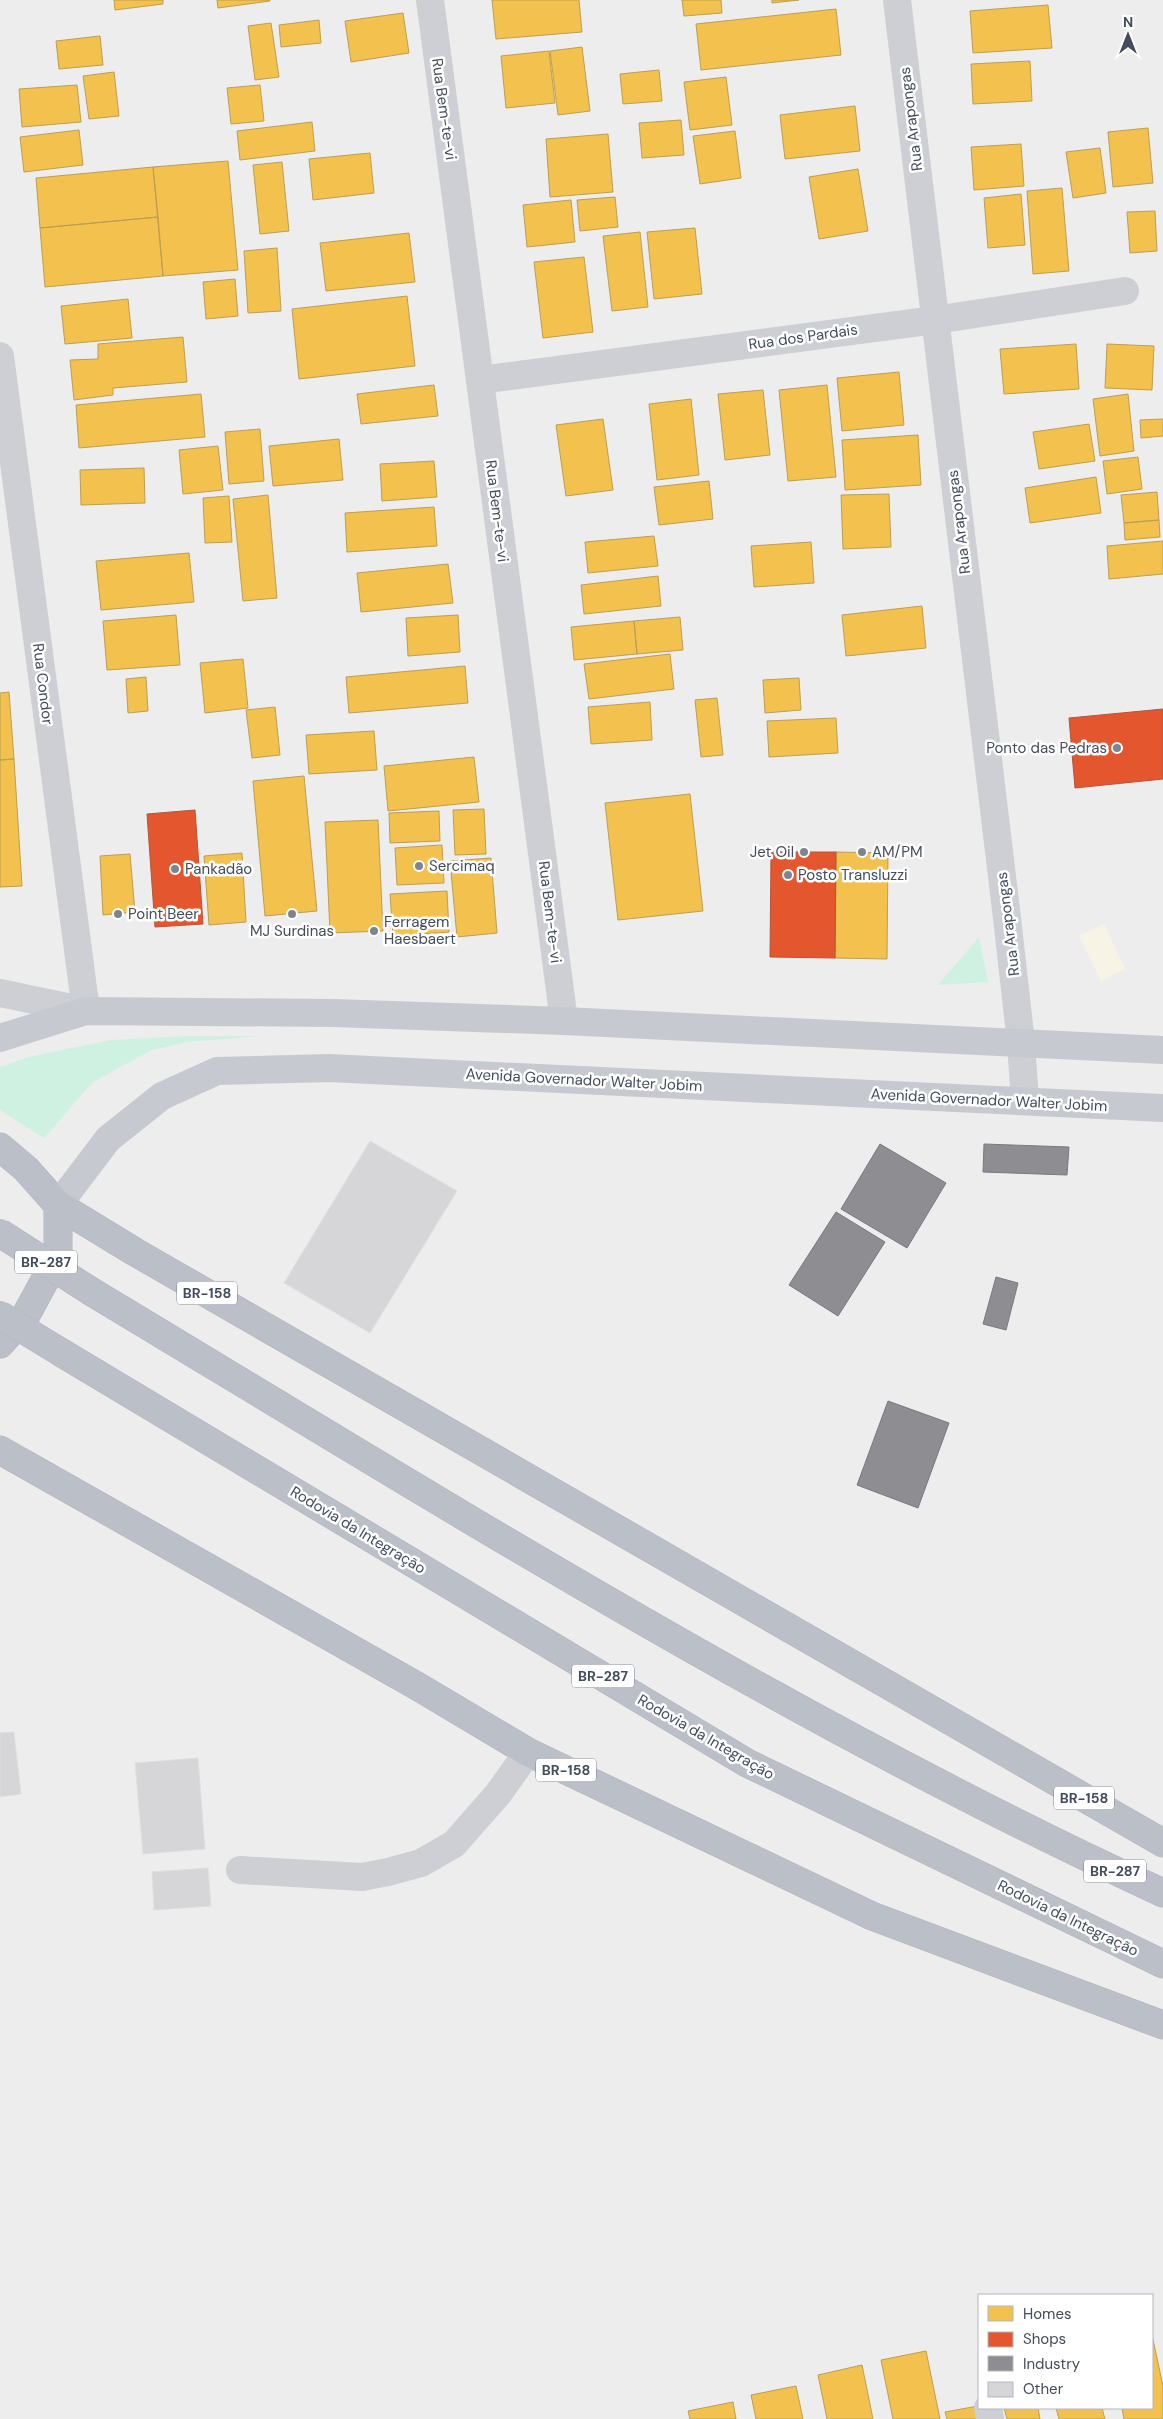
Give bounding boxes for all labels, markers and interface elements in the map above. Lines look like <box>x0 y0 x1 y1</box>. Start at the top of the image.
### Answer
north arrow <box>1103 10 1153 60</box>
text: N <box>1123 13 1133 31</box>
street label: Rua Bem-te-vi <box>427 57 461 161</box>
street label: Rua Arapongas <box>895 66 927 172</box>
street label: Rua dos Pardais <box>747 319 859 355</box>
street label: Rua Bem-te-vi <box>481 459 513 563</box>
street label: Rua Arapongas <box>943 469 975 575</box>
street label: Rua Condor <box>28 642 58 726</box>
place label: Ponto das Pedras <box>986 738 1107 758</box>
marker: Ponto das Pedras <box>1111 742 1123 754</box>
place label: Jet Oil <box>750 842 794 862</box>
place label: AM/PM <box>872 842 923 862</box>
marker: Jet Oil <box>798 846 810 858</box>
marker: AM/PM <box>856 846 868 858</box>
place label: Sercimaq <box>429 856 495 876</box>
place label: Pankadão <box>185 859 252 879</box>
marker: Sercimaq <box>413 860 425 872</box>
street label: Rua Bem-te-vi <box>534 860 566 964</box>
marker: Pankadão <box>169 863 181 875</box>
place label: Posto Transluzzi <box>798 865 908 885</box>
marker: Posto Transluzzi <box>782 869 794 881</box>
street label: Rua Arapongas <box>992 871 1024 977</box>
place label: Point Beer <box>128 904 199 924</box>
marker: Point Beer <box>112 908 124 920</box>
marker: MJ Surdinas <box>286 908 298 920</box>
place label: Ferragem Haesbaert <box>384 912 456 949</box>
place label: MJ Surdinas <box>250 921 334 941</box>
marker: Ferragem Haesbaert <box>368 925 380 937</box>
street label: Avenida Governador Walter Jobim <box>465 1064 703 1096</box>
street label: Avenida Governador Walter Jobim <box>870 1084 1108 1116</box>
road number: BR-287 <box>15 1250 77 1274</box>
road number: BR-158 <box>177 1282 237 1305</box>
street label: Rodovia da Integração <box>287 1482 429 1578</box>
road number: BR-287 <box>572 1664 634 1688</box>
street label: Rodovia da Integração <box>634 1690 778 1784</box>
road number: BR-158 <box>536 1758 596 1782</box>
road number: BR-158 <box>1054 1786 1114 1810</box>
road number: BR-287 <box>1084 1860 1146 1882</box>
street label: Rodovia da Integração <box>994 1875 1142 1961</box>
legend <box>978 2294 1153 2409</box>
text: Homes <box>1023 2304 1072 2324</box>
text: Shops <box>1023 2329 1066 2349</box>
text: Industry <box>1023 2354 1081 2374</box>
text: Other <box>1023 2379 1064 2399</box>

